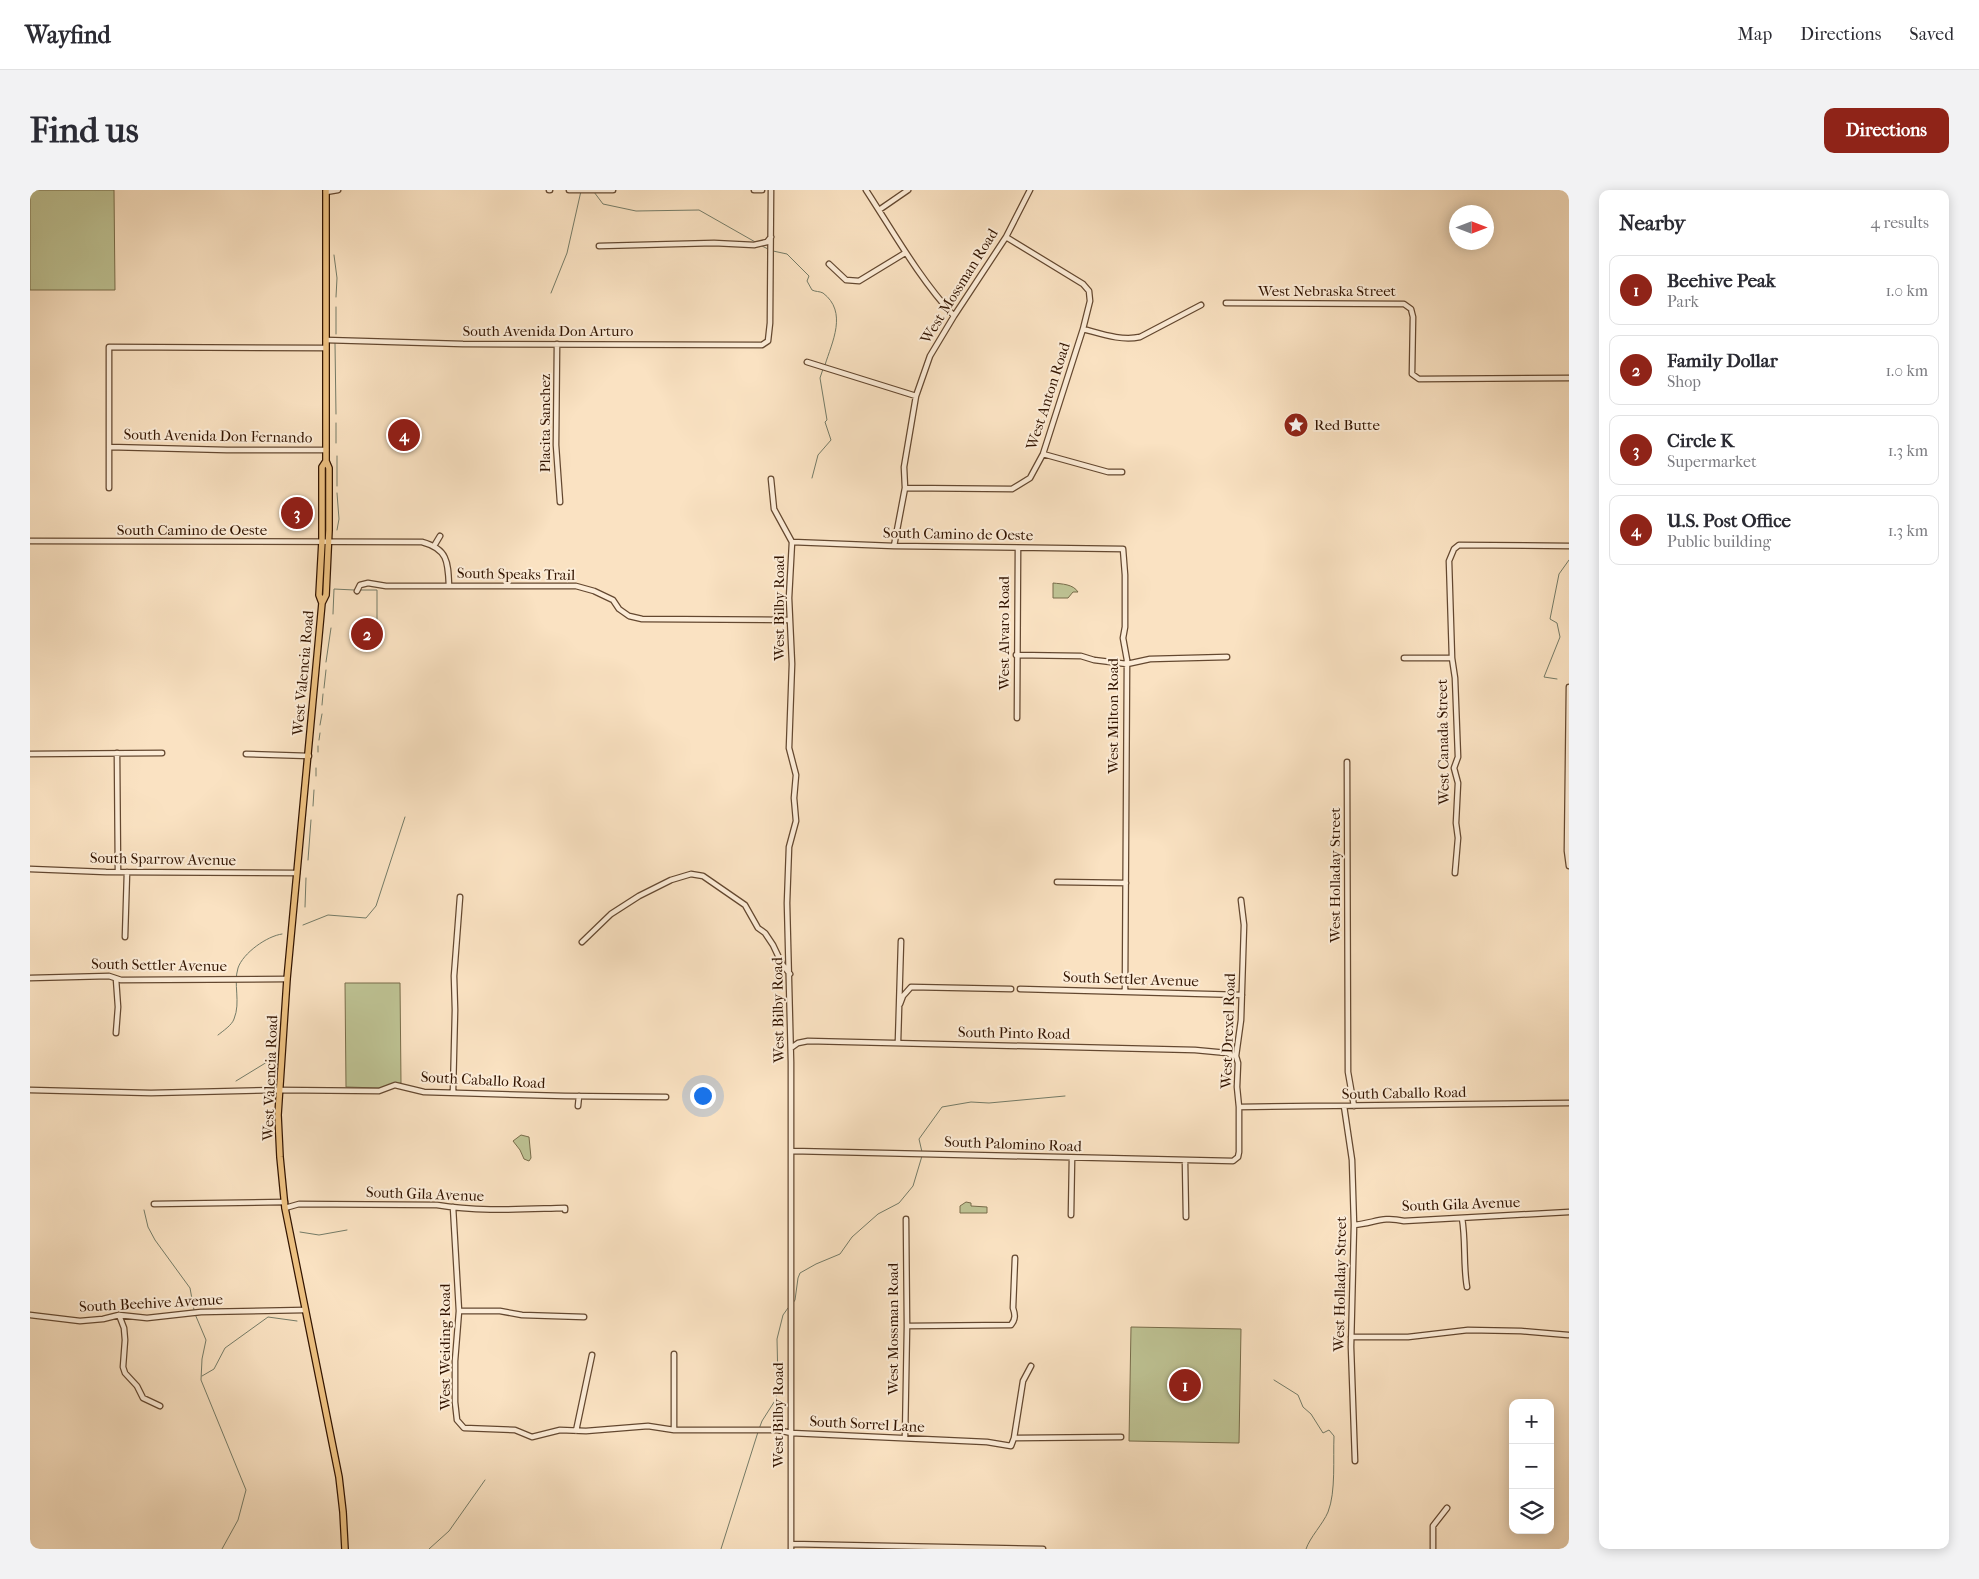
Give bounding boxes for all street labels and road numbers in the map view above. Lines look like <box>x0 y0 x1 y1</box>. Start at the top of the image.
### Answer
street label: West Mossman Road <box>916 224 1002 348</box>
street label: West Nebraska Street <box>1257 282 1397 300</box>
street label: South Avenida Don Arturo <box>463 322 634 340</box>
street label: West Anton Road <box>1022 339 1074 453</box>
street label: Placita Sanchez <box>536 373 554 472</box>
street label: South Avenida Don Fernando <box>123 425 313 447</box>
street label: South Camino de Oeste <box>117 521 268 539</box>
street label: South Camino de Oeste <box>883 524 1034 544</box>
street label: West Bilby Road <box>770 554 788 662</box>
street label: South Speaks Trail <box>457 564 575 584</box>
street label: West Alvaro Road <box>995 575 1013 691</box>
street label: West Valencia Road <box>288 609 318 737</box>
street label: West Milton Road <box>1104 657 1122 775</box>
street label: West Canada Street <box>1433 678 1453 806</box>
street label: West Holladay Street <box>1326 807 1344 944</box>
street label: South Sparrow Avenue <box>90 849 237 869</box>
street label: South Settler Avenue <box>91 955 228 975</box>
street label: West Bilby Road <box>768 956 788 1064</box>
street label: South Settler Avenue <box>1063 968 1200 990</box>
street label: West Drexel Road <box>1217 972 1239 1090</box>
street label: West Valencia Road <box>259 1014 281 1142</box>
street label: South Pinto Road <box>958 1023 1071 1043</box>
street label: South Caballo Road <box>420 1068 547 1092</box>
street label: South Caballo Road <box>1341 1083 1467 1103</box>
street label: South Palomino Road <box>944 1133 1083 1155</box>
street label: South Gila Avenue <box>366 1183 485 1205</box>
street label: South Gila Avenue <box>1402 1193 1521 1215</box>
street label: West Holladay Street <box>1330 1216 1350 1353</box>
street label: West Mossman Road <box>884 1262 902 1396</box>
street label: West Weiding Road <box>436 1283 454 1411</box>
street label: South Beehive Avenue <box>79 1290 224 1316</box>
street label: West Bilby Road <box>769 1361 787 1469</box>
street label: South Sorrel Lane <box>809 1412 926 1436</box>

